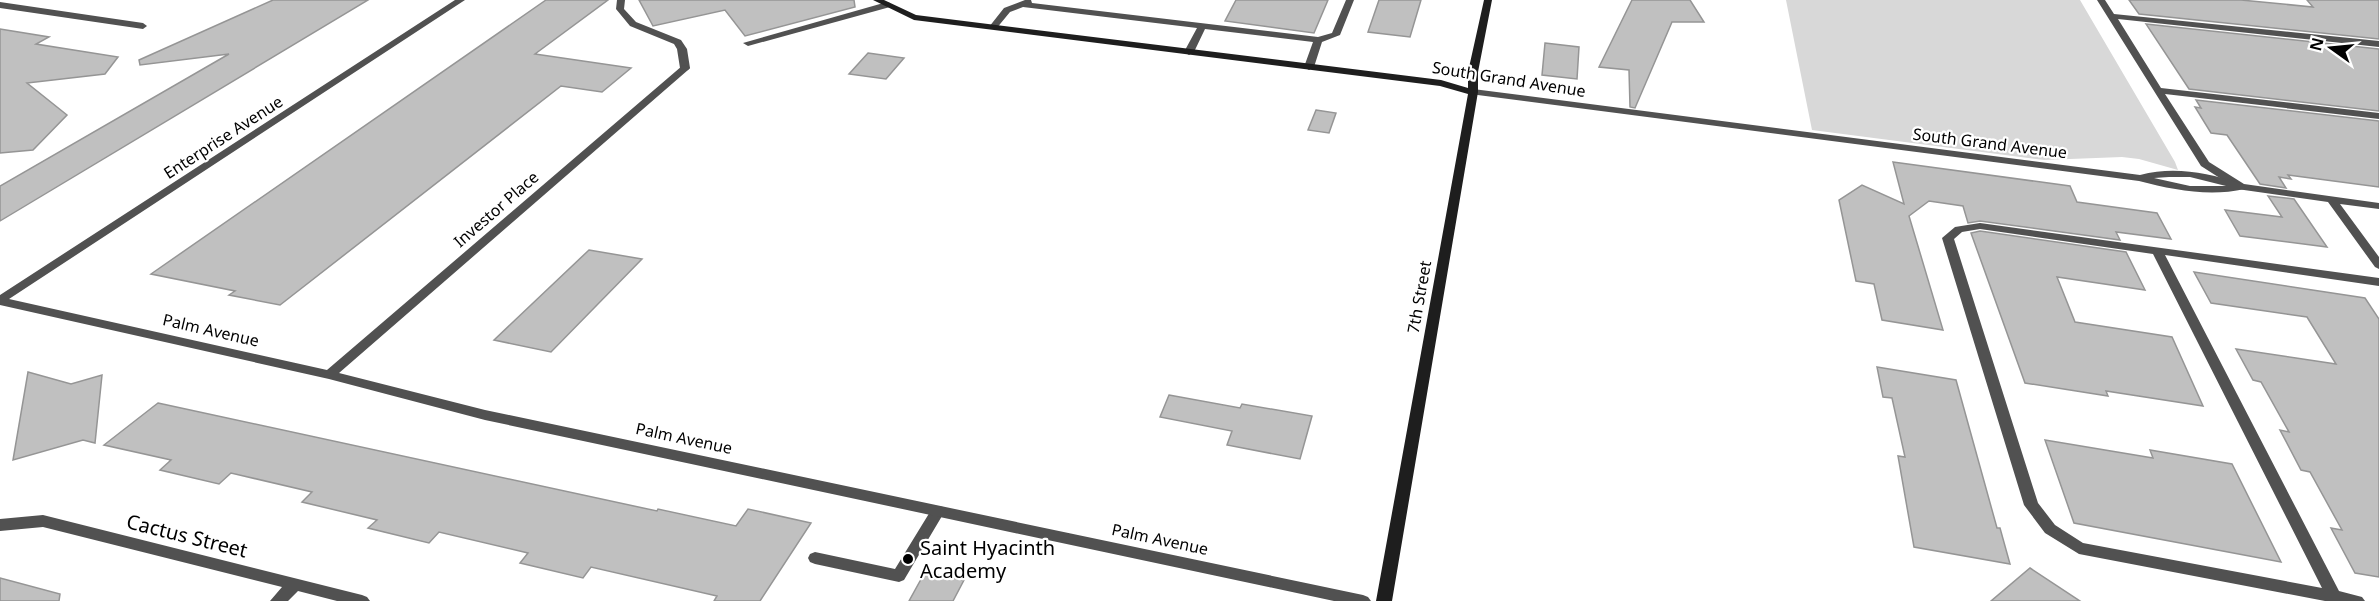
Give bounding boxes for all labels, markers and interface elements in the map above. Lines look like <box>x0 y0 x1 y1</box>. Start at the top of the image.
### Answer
north arrow <box>2301 18 2361 78</box>
text: N <box>2304 35 2329 53</box>
street label: South Grand Avenue <box>1431 56 1587 102</box>
street label: Enterprise Avenue <box>159 90 287 184</box>
street label: South Grand Avenue <box>1912 123 2068 163</box>
street label: Investor Place <box>449 166 543 252</box>
street label: 7th Street <box>1402 259 1436 335</box>
street label: Palm Avenue <box>161 308 261 352</box>
street label: Palm Avenue <box>634 417 734 459</box>
street label: Cactus Street <box>124 507 250 564</box>
street label: Palm Avenue <box>1110 518 1210 560</box>
place label: Saint Hyacinth Academy <box>920 534 1055 584</box>
marker: Saint Hyacinth Academy <box>901 552 915 566</box>

